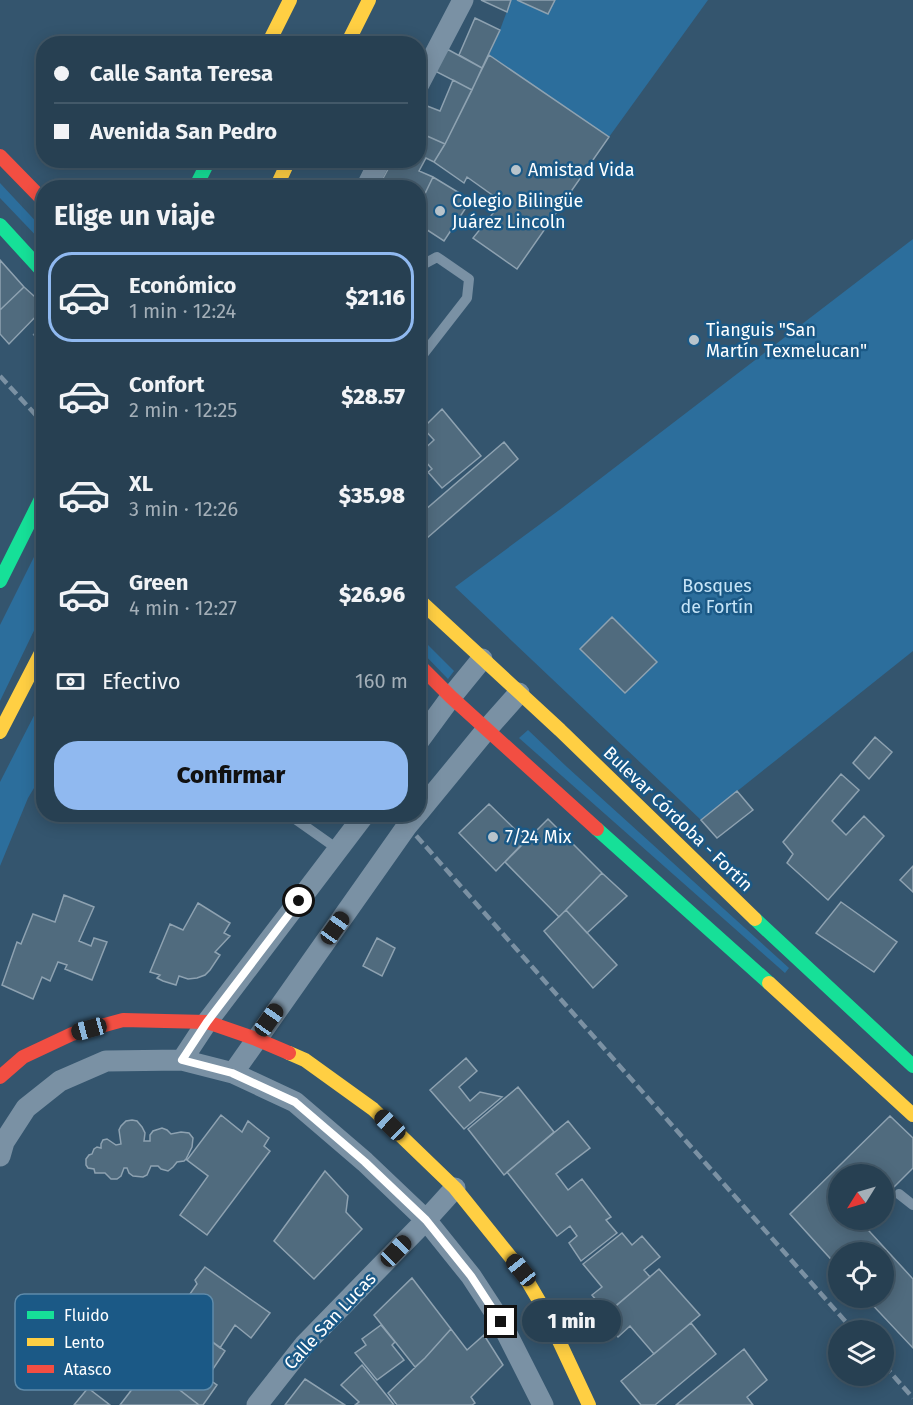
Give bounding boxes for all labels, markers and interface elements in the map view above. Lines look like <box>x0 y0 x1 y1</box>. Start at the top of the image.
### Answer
text: Calle Santa Teresa <box>90 60 273 87</box>
text: Avenida San Pedro <box>90 118 277 145</box>
place label: Amistad Vida <box>528 159 635 181</box>
marker: Amistad Vida <box>509 163 523 177</box>
place label: Colegio Bilingüe Juárez Lincoln <box>452 190 583 233</box>
text: Elige un viaje <box>54 200 215 232</box>
marker: Colegio Bilingüe Juárez Lincoln <box>433 204 447 218</box>
icon: car <box>57 270 111 324</box>
text: Económico <box>129 272 236 299</box>
text: $21.16 <box>345 284 405 311</box>
text: 1 min · 12:24 <box>129 299 236 323</box>
place label: Tianguis "San Martín Texmelucan" <box>706 319 867 362</box>
marker: Tianguis "San Martín Texmelucan" <box>687 333 701 347</box>
icon: car <box>57 369 111 423</box>
text: Confort <box>129 371 205 398</box>
text: $28.57 <box>341 383 405 410</box>
text: 2 min · 12:25 <box>129 398 237 422</box>
icon: car <box>57 468 111 522</box>
text: XL <box>129 470 153 497</box>
text: $35.98 <box>339 482 405 509</box>
text: 3 min · 12:26 <box>129 497 238 521</box>
icon: car <box>57 567 111 621</box>
text: Green <box>129 569 188 596</box>
park label: Bosques de Fortín <box>680 575 754 618</box>
text: $26.96 <box>339 581 405 608</box>
text: 4 min · 12:27 <box>129 596 237 620</box>
icon: cash <box>54 665 87 698</box>
text: Efectivo <box>102 668 181 695</box>
text: 160 m <box>355 669 408 693</box>
button: Confirmar <box>54 741 408 810</box>
street label: Bulevar Córdoba - Fortín <box>599 742 757 896</box>
place label: 7/24 Mix <box>505 826 572 848</box>
marker: 7/24 Mix <box>486 830 500 844</box>
route start <box>285 887 312 914</box>
car <box>317 908 353 948</box>
car <box>251 1000 287 1040</box>
car <box>69 1016 109 1042</box>
car <box>371 1106 409 1144</box>
north arrow <box>828 1164 894 1230</box>
map controls <box>828 1164 894 1386</box>
car <box>377 1232 415 1270</box>
button: locate <box>828 1242 894 1308</box>
car <box>503 1250 539 1290</box>
street label: Calle San Lucas <box>279 1268 381 1374</box>
legend <box>15 1294 213 1390</box>
callout: 1 min <box>522 1301 621 1343</box>
text: Fluido <box>64 1306 109 1325</box>
route end <box>487 1308 514 1335</box>
text: 1 min <box>548 1309 595 1333</box>
button: layers <box>828 1320 894 1386</box>
text: Lento <box>64 1333 105 1352</box>
text: Atasco <box>64 1360 112 1379</box>

